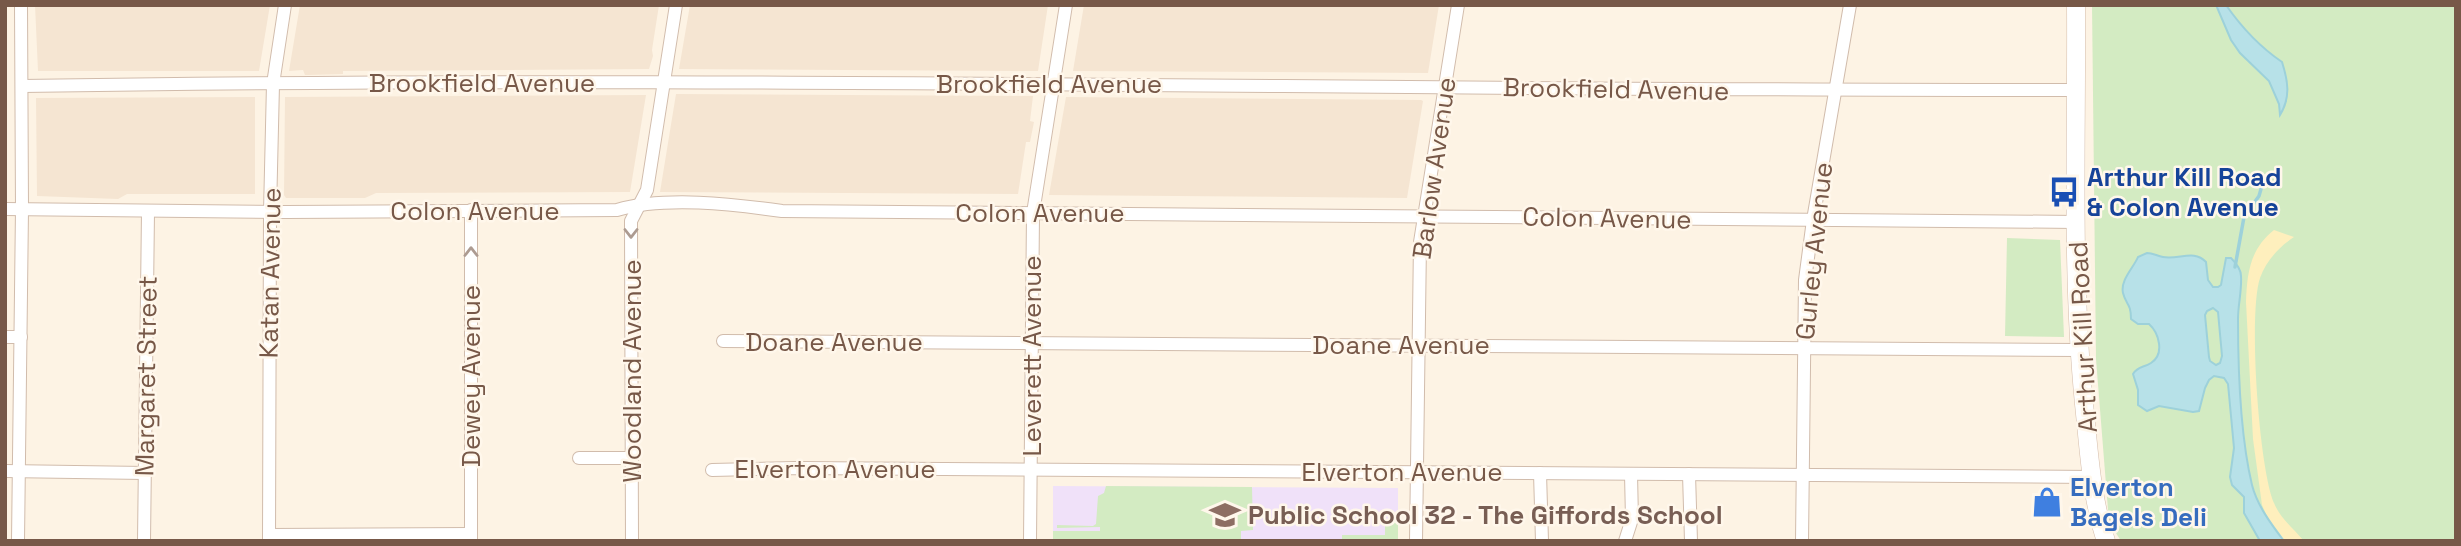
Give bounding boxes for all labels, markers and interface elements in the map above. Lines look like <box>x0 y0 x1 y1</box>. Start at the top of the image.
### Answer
street label: Brookfield Avenue <box>369 66 595 100</box>
street label: Brookfield Avenue <box>936 67 1162 101</box>
street label: Brookfield Avenue <box>1502 70 1730 108</box>
street label: Barlow Avenue <box>1404 75 1464 261</box>
street label: Gurley Avenue <box>1788 160 1840 342</box>
place label: Arthur Kill Road & Colon Avenue <box>2087 160 2282 224</box>
bus stop icon: Arthur Kill Road & Colon Avenue <box>2047 175 2081 209</box>
street label: Katan Avenue <box>252 187 288 359</box>
street label: Colon Avenue <box>390 194 560 228</box>
street label: Colon Avenue <box>955 196 1125 230</box>
street label: Colon Avenue <box>1522 200 1692 236</box>
one-way arrow <box>623 228 639 239</box>
street label: Arthur Kill Road <box>2061 240 2105 434</box>
one-way arrow <box>463 246 479 257</box>
street label: Leverett Avenue <box>1015 255 1049 457</box>
street label: Woodland Avenue <box>615 259 649 483</box>
street label: Margaret Street <box>127 275 165 477</box>
street label: Dewey Avenue <box>454 285 488 467</box>
street label: Doane Avenue <box>745 325 923 359</box>
street label: Doane Avenue <box>1312 328 1490 362</box>
street label: Elverton Avenue <box>734 452 936 486</box>
street label: Elverton Avenue <box>1301 455 1503 489</box>
place label: Elverton Bagels Deli <box>2070 470 2207 534</box>
shop icon: Elverton Bagels Deli <box>2030 485 2064 519</box>
school or university icon: Public School 32 - The Giffords School <box>1208 498 1242 532</box>
place label: Public School 32 - The Giffords School <box>1248 498 1723 532</box>

